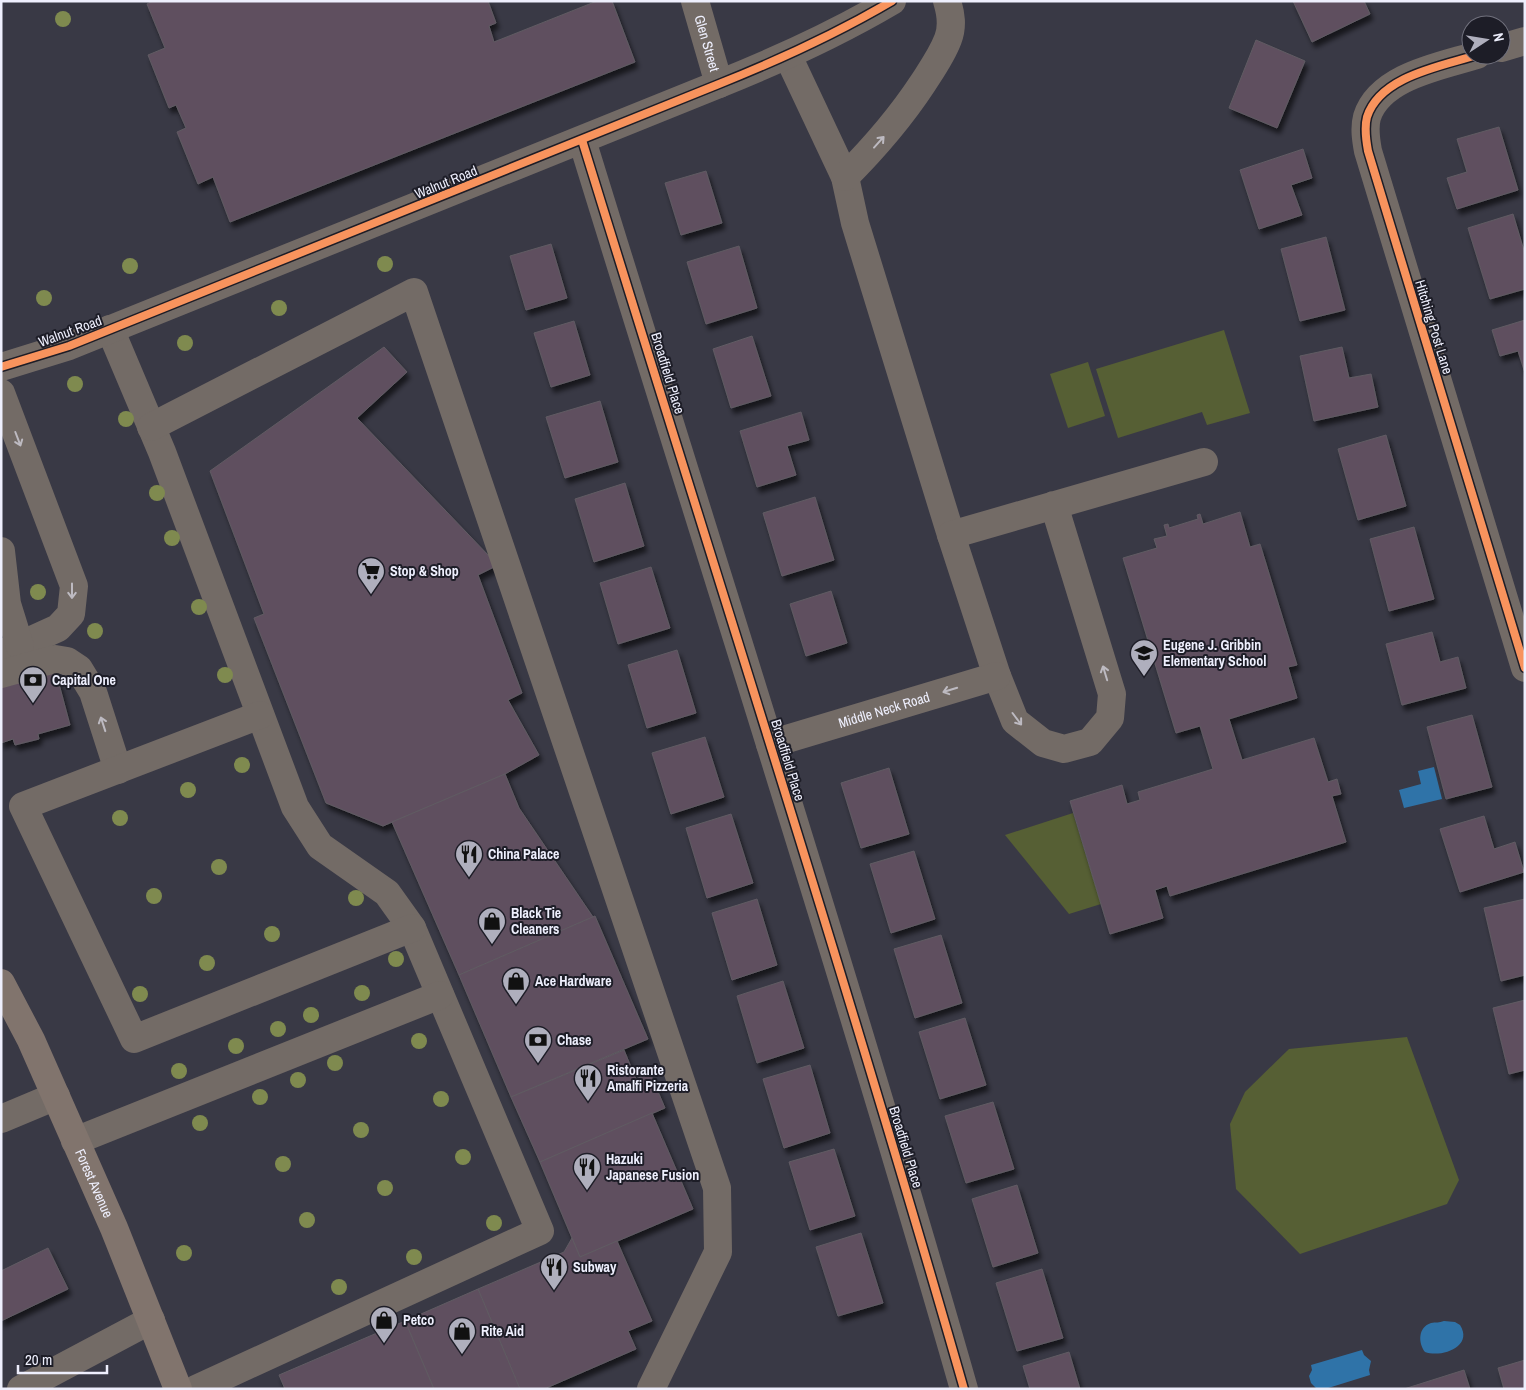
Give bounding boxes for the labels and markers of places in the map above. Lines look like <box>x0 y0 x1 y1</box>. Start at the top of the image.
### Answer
supermarket icon: Stop & Shop <box>356 556 386 595</box>
place label: Stop & Shop <box>390 562 459 580</box>
place label: Eugene J. Gribbin Elementary School <box>1163 636 1266 670</box>
school or university icon: Eugene J. Gribbin Elementary School <box>1129 638 1159 677</box>
bank icon: Capital One <box>18 665 48 704</box>
place label: Capital One <box>52 671 116 689</box>
restaurant icon: China Palace <box>454 839 484 878</box>
place label: China Palace <box>488 845 559 863</box>
place label: Black Tie Cleaners <box>511 904 561 938</box>
shop icon: Black Tie Cleaners <box>477 906 507 945</box>
shop icon: Ace Hardware <box>501 966 531 1005</box>
place label: Ace Hardware <box>535 972 612 990</box>
bank icon: Chase <box>523 1025 553 1064</box>
place label: Chase <box>557 1031 591 1049</box>
place label: Ristorante Amalfi Pizzeria <box>607 1061 689 1095</box>
restaurant icon: Ristorante Amalfi Pizzeria <box>573 1063 603 1102</box>
place label: Hazuki Japanese Fusion <box>606 1150 699 1184</box>
restaurant icon: Hazuki Japanese Fusion <box>572 1152 602 1191</box>
restaurant icon: Subway <box>539 1252 569 1291</box>
place label: Subway <box>573 1258 617 1276</box>
shop icon: Petco <box>369 1305 399 1344</box>
place label: Petco <box>403 1311 434 1329</box>
shop icon: Rite Aid <box>447 1316 477 1355</box>
place label: Rite Aid <box>481 1322 524 1340</box>

